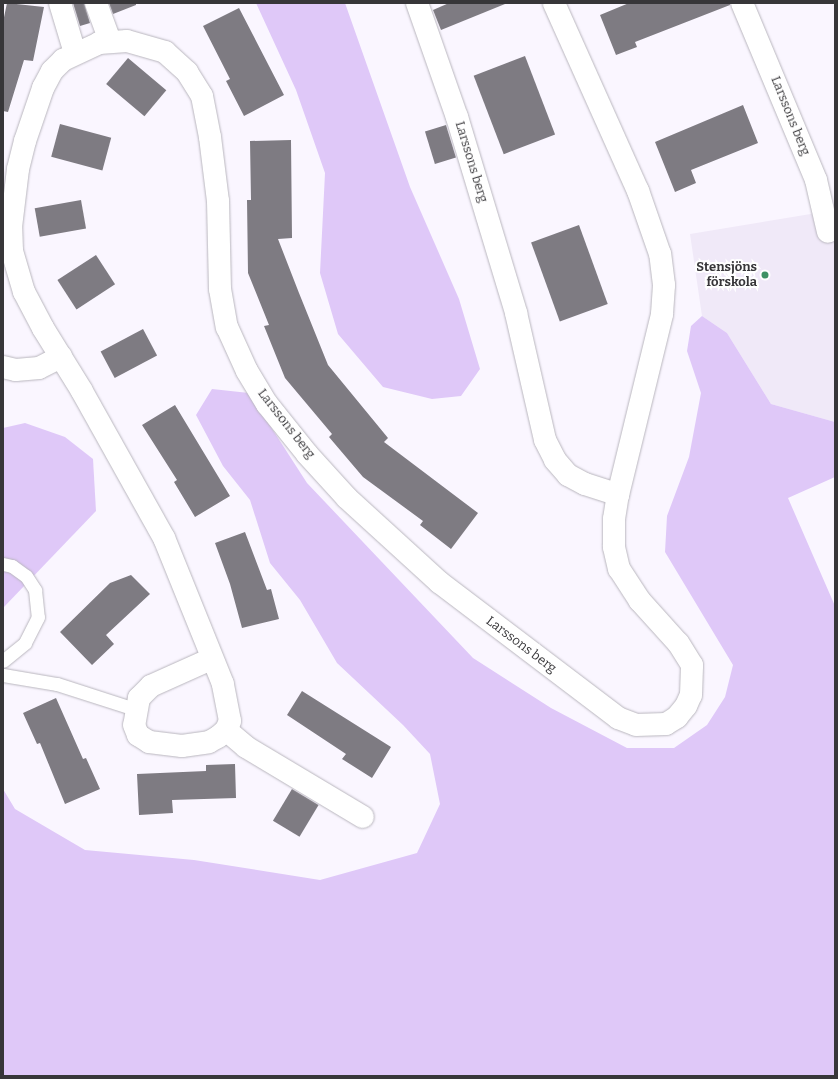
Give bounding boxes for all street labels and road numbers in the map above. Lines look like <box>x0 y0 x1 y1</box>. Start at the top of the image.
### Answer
street label: Larssons berg <box>767 74 813 158</box>
street label: Larssons berg <box>451 120 491 204</box>
street label: Larssons berg <box>254 386 318 462</box>
street label: Larssons berg <box>483 613 559 677</box>

